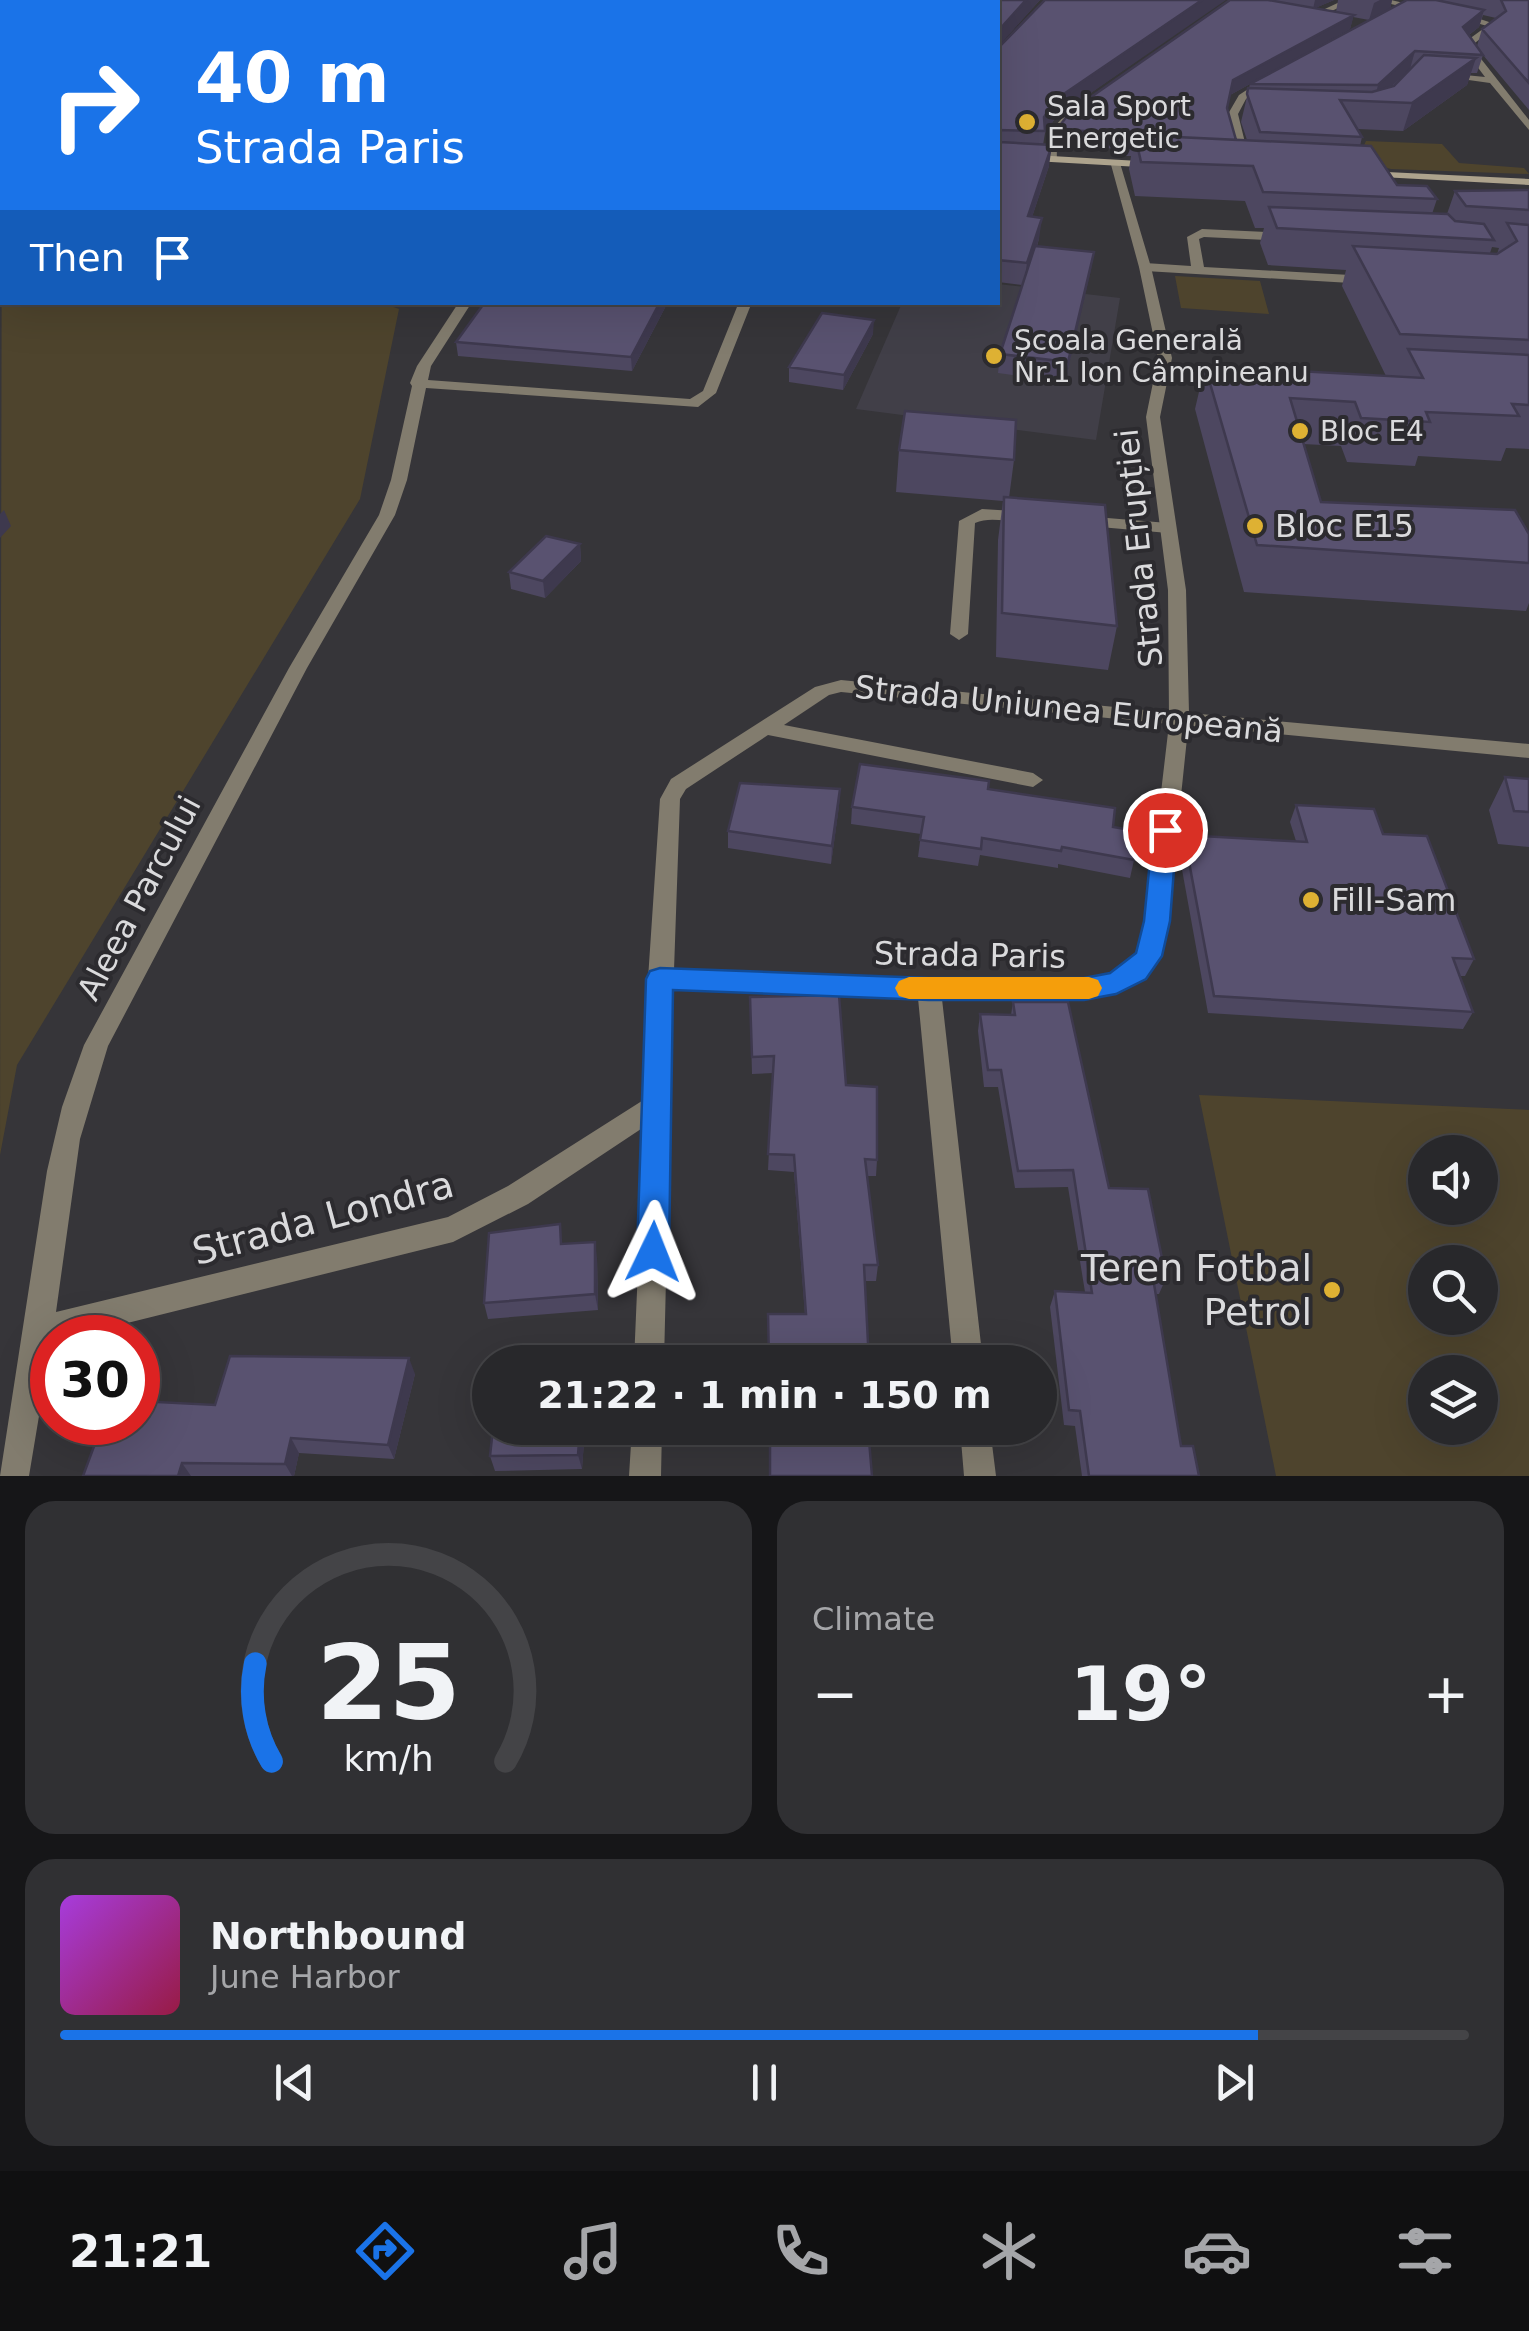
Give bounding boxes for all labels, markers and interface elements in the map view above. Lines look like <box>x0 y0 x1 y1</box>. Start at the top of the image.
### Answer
text: 40 m <box>195 37 390 119</box>
icon: right <box>30 40 160 170</box>
place label: Sala Sport Energetic <box>1047 90 1191 155</box>
marker: Sala Sport Energetic <box>1016 111 1038 133</box>
text: Strada Paris <box>195 121 465 174</box>
icon: arrive <box>145 230 200 285</box>
text: Then <box>30 236 125 280</box>
place label: Școala Generală Nr.1 Ion Câmpineanu <box>1014 324 1309 389</box>
marker: Școala Generală Nr.1 Ion Câmpineanu <box>983 345 1005 367</box>
place label: Bloc E4 <box>1320 415 1424 448</box>
marker: Bloc E4 <box>1289 420 1311 442</box>
street label: Strada Erupției <box>1108 427 1170 669</box>
place label: Bloc E15 <box>1275 507 1414 545</box>
marker: Bloc E15 <box>1244 515 1266 537</box>
street label: Strada Uniunea Europeană <box>853 668 1285 750</box>
pin <box>1123 788 1208 873</box>
street label: Aleea Parcului <box>69 789 209 1007</box>
icon: arrive <box>1138 803 1193 858</box>
place label: Fill-Sam <box>1331 881 1456 919</box>
marker: Fill-Sam <box>1300 889 1322 911</box>
street label: Strada Paris <box>874 934 1066 976</box>
map controls <box>1408 1135 1498 1445</box>
button: sound <box>1408 1135 1498 1225</box>
street label: Strada Londra <box>188 1162 458 1274</box>
position arrow <box>601 1200 705 1304</box>
button: search <box>1408 1245 1498 1335</box>
place label: Teren Fotbal Petrol <box>1080 1246 1312 1334</box>
marker: Teren Fotbal Petrol <box>1321 1279 1343 1301</box>
speed limit sign: 30 <box>30 1315 160 1445</box>
button: layers <box>1408 1355 1498 1445</box>
text: 21:22 · 1 min · 150 m <box>537 1373 992 1417</box>
text: Climate <box>812 1600 935 1638</box>
text: 25 <box>316 1622 461 1744</box>
text: 19° <box>1070 1650 1211 1738</box>
text: − <box>812 1662 858 1726</box>
text: + <box>1423 1662 1469 1726</box>
text: km/h <box>343 1738 434 1779</box>
text: Northbound <box>210 1914 466 1958</box>
text: June Harbor <box>210 1958 400 1996</box>
icon: previous <box>267 2055 322 2110</box>
icon: pause <box>737 2055 792 2110</box>
icon: next <box>1207 2055 1262 2110</box>
icon: directions <box>350 2216 420 2286</box>
icon: music <box>558 2216 628 2286</box>
icon: phone <box>766 2216 836 2286</box>
icon: climate <box>974 2216 1044 2286</box>
icon: car <box>1182 2216 1252 2286</box>
icon: filters <box>1390 2216 1460 2286</box>
text: 21:21 <box>69 2225 212 2278</box>

